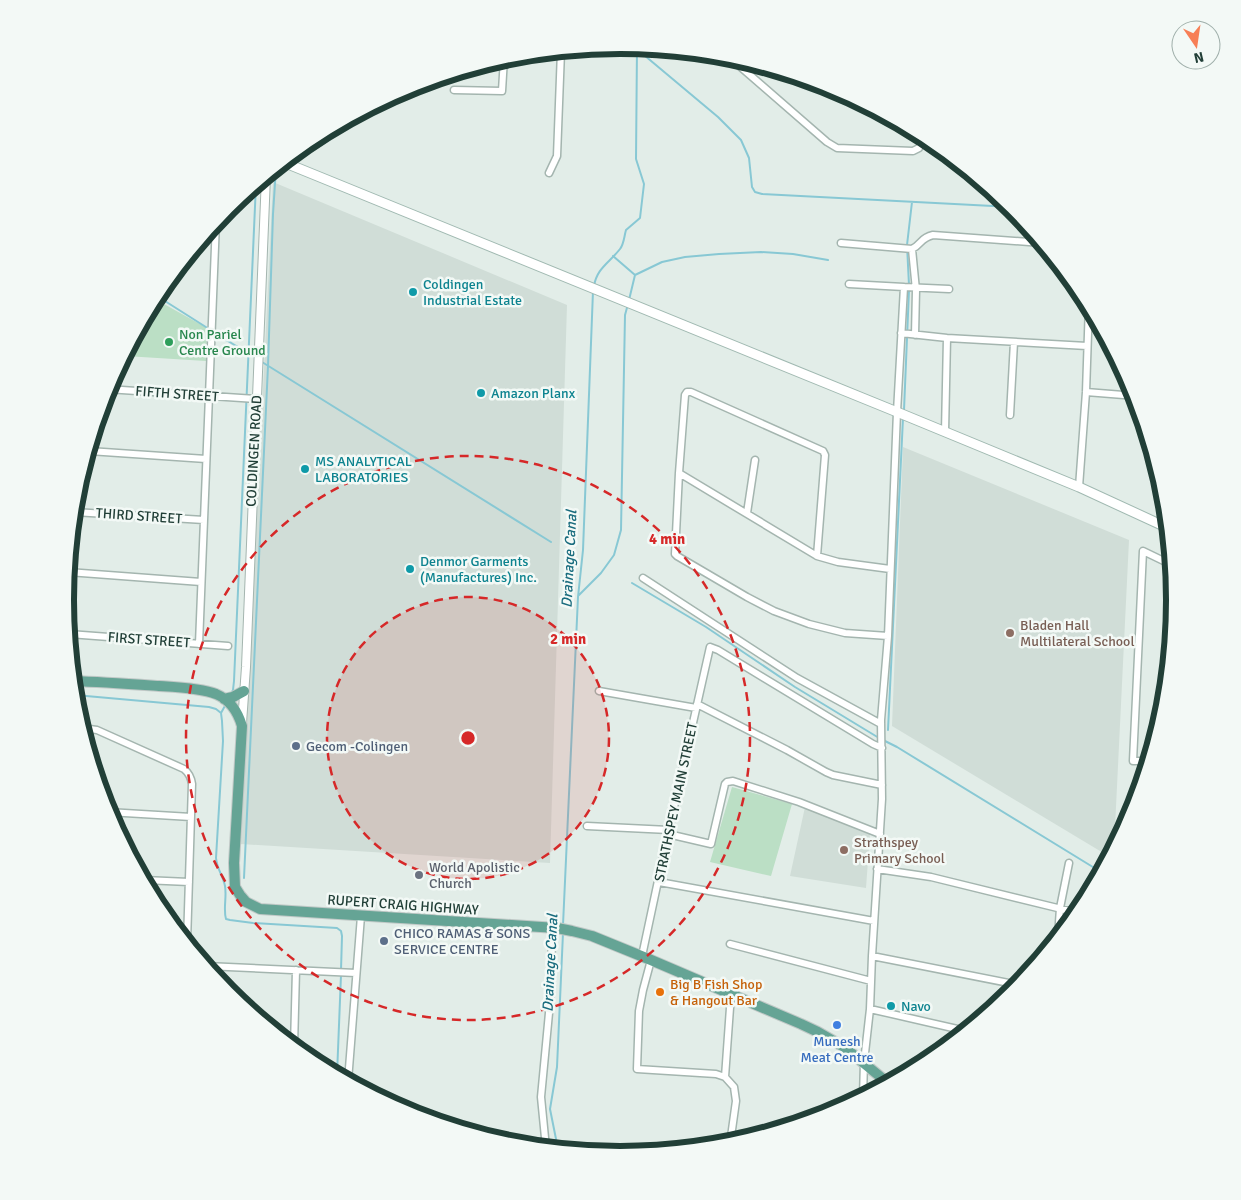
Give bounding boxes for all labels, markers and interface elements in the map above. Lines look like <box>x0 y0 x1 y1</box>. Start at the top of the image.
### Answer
north arrow <box>1171 20 1221 70</box>
text: N <box>1192 48 1205 67</box>
place label: Coldingen Industrial Estate <box>423 276 522 309</box>
marker: Coldingen Industrial Estate <box>407 286 419 298</box>
place label: Non Pariel Centre Ground <box>179 326 266 359</box>
marker: Non Pariel Centre Ground <box>163 336 175 348</box>
street label: FIFTH STREET <box>135 383 219 405</box>
place label: Amazon Planx <box>491 385 576 402</box>
marker: Amazon Planx <box>475 387 487 399</box>
street label: COLDINGEN ROAD <box>243 395 265 507</box>
place label: MS ANALYTICAL LABORATORIES <box>315 453 412 486</box>
marker: MS ANALYTICAL LABORATORIES <box>299 463 311 475</box>
street label: THIRD STREET <box>95 505 183 528</box>
water label: Drainage Canal <box>557 508 581 608</box>
text: 4 min <box>649 530 685 548</box>
place label: Denmor Garments (Manufactures) Inc. <box>420 553 537 586</box>
marker: Denmor Garments (Manufactures) Inc. <box>404 563 416 575</box>
place label: Bladen Hall Multilateral School <box>1020 617 1135 650</box>
marker: Bladen Hall Multilateral School <box>1004 627 1016 639</box>
street label: FIRST STREET <box>107 629 191 651</box>
text: 2 min <box>550 630 586 648</box>
street label: STRATHSPEY MAIN STREET <box>651 721 701 883</box>
centre of rings <box>459 729 477 747</box>
place label: Gecom -Colingen <box>306 738 408 755</box>
marker: Gecom -Colingen <box>290 740 302 752</box>
place label: Strathspey Primary School <box>854 834 945 867</box>
marker: Strathspey Primary School <box>838 844 850 856</box>
place label: World Apolistic Church <box>429 859 520 892</box>
marker: World Apolistic Church <box>413 869 425 881</box>
street label: RUPERT CRAIG HIGHWAY <box>327 891 479 919</box>
water label: Drainage Canal <box>538 912 562 1012</box>
place label: CHICO RAMAS & SONS SERVICE CENTRE <box>394 925 531 958</box>
marker: CHICO RAMAS & SONS SERVICE CENTRE <box>378 935 390 947</box>
place label: Big B Fish Shop & Hangout Bar <box>670 976 762 1009</box>
marker: Big B Fish Shop & Hangout Bar <box>654 986 666 998</box>
place label: Navo <box>901 998 931 1015</box>
marker: Navo <box>885 1000 897 1012</box>
marker: Munesh Meat Centre <box>831 1019 843 1031</box>
place label: Munesh Meat Centre <box>800 1033 874 1066</box>

